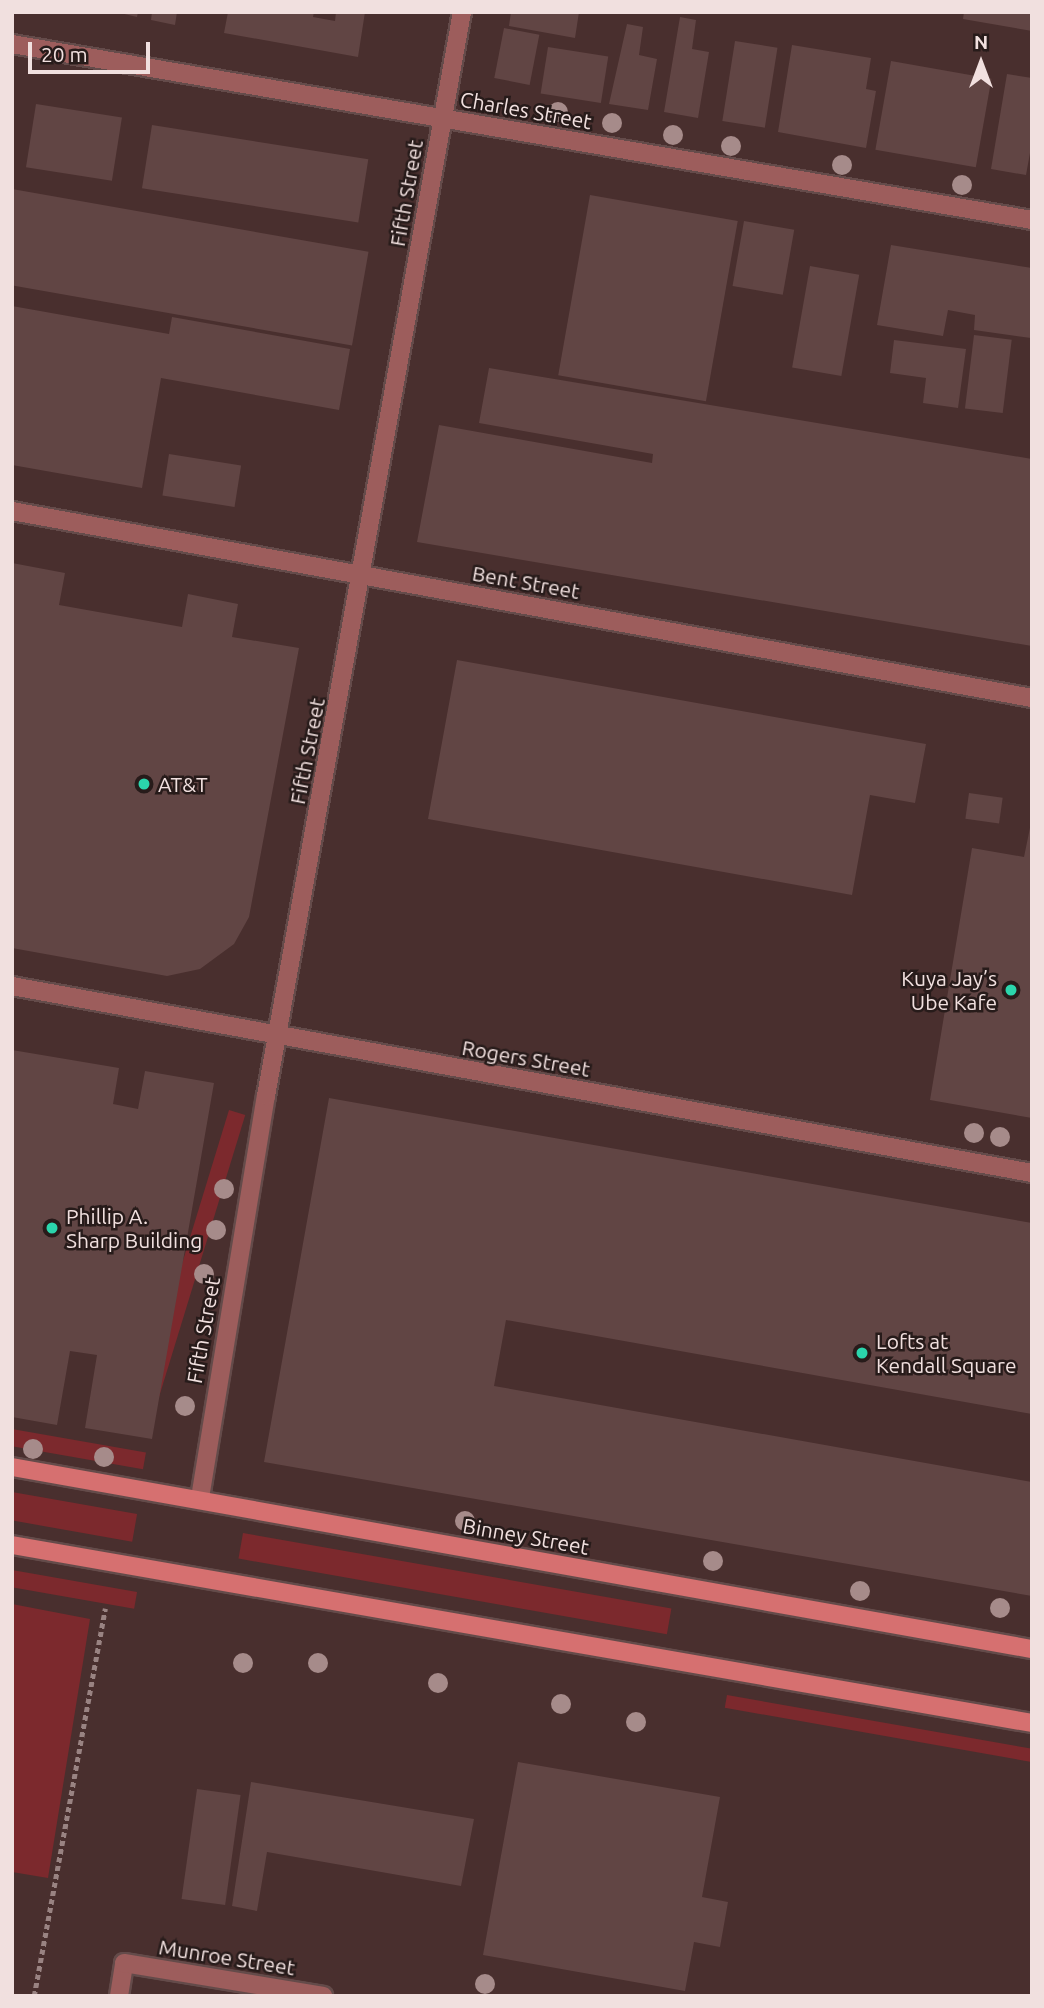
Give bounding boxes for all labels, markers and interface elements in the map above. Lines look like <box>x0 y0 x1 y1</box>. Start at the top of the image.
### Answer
scale bar <box>32 28 154 72</box>
north arrow <box>946 28 1016 98</box>
text: N <box>974 31 988 53</box>
text: 20 m <box>41 42 88 66</box>
street label: Charles Street <box>458 86 594 134</box>
street label: Fifth Street <box>384 138 428 248</box>
street label: Bent Street <box>470 560 582 604</box>
street label: Fifth Street <box>284 696 330 806</box>
place label: AT&T <box>158 771 208 797</box>
marker: AT&T <box>136 776 152 792</box>
place label: Kuya Jay’s Ube Kafe <box>901 965 997 1015</box>
marker: Kuya Jay’s Ube Kafe <box>1003 982 1019 998</box>
street label: Rogers Street <box>460 1034 592 1082</box>
place label: Phillip A. Sharp Building <box>66 1203 202 1253</box>
marker: Phillip A. Sharp Building <box>44 1220 60 1236</box>
street label: Fifth Street <box>181 1275 225 1385</box>
place label: Lofts at Kendall Square <box>876 1328 1017 1378</box>
marker: Lofts at Kendall Square <box>854 1345 870 1361</box>
street label: Binney Street <box>461 1513 591 1559</box>
street label: Munroe Street <box>157 1934 297 1980</box>

